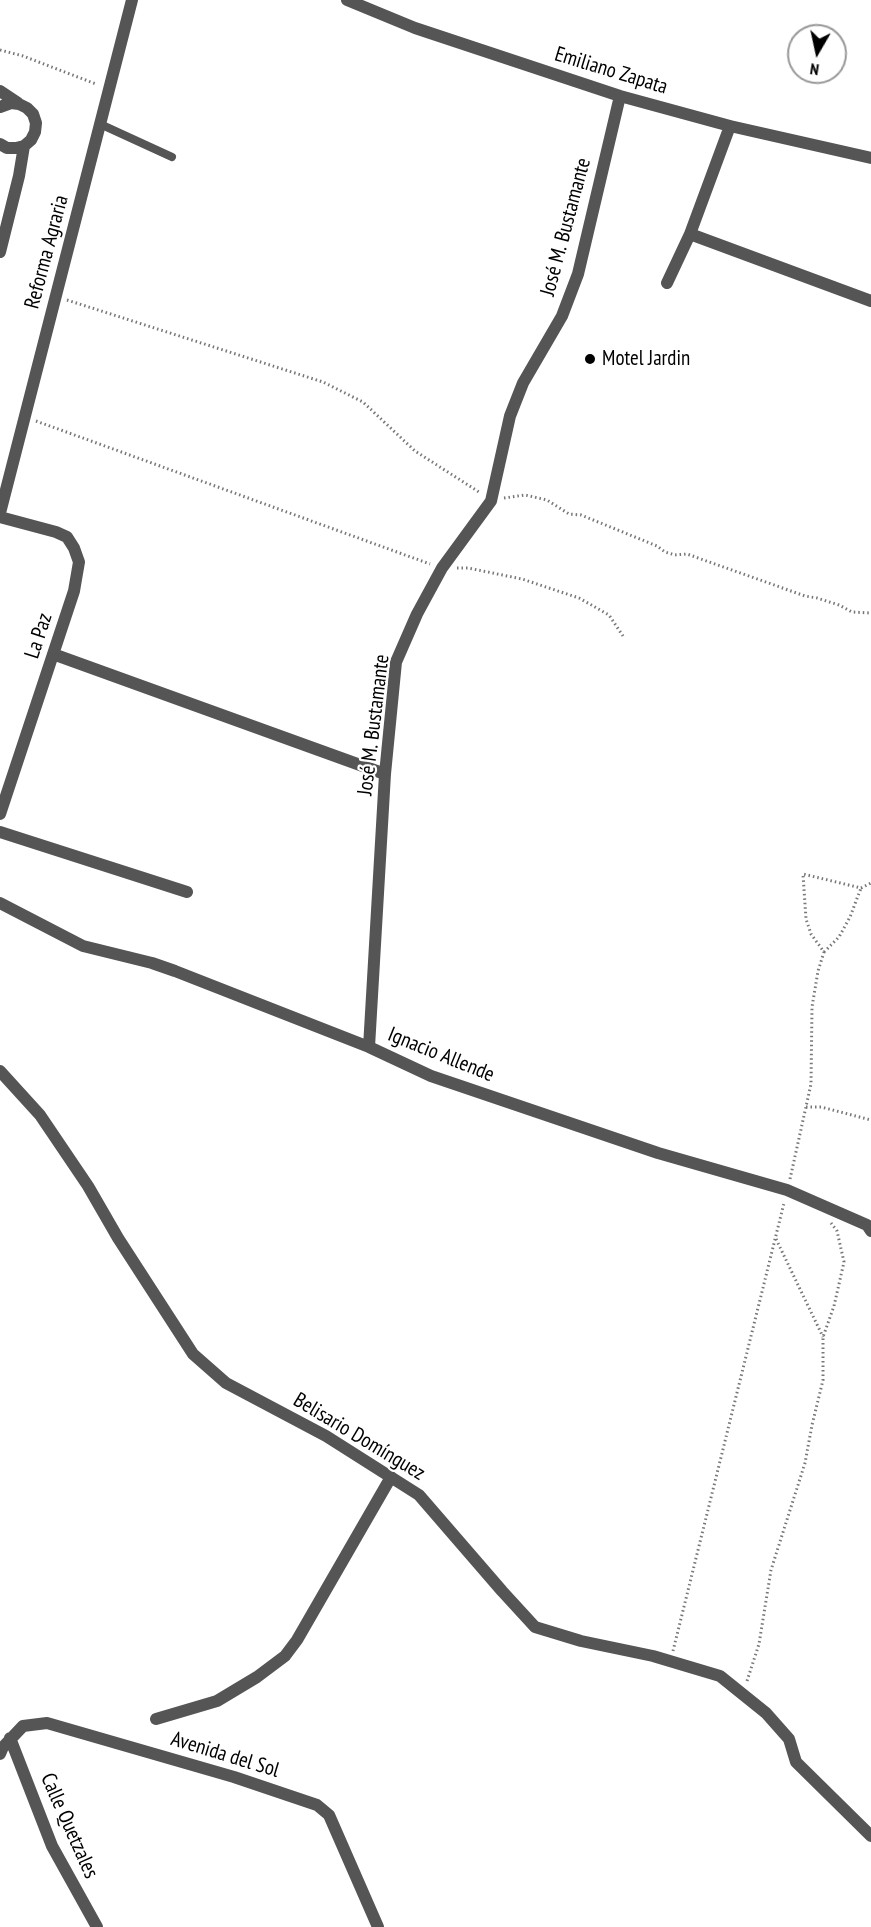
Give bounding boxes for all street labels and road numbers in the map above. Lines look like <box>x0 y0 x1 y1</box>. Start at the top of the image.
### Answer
street label: Emiliano Zapata <box>551 42 671 100</box>
street label: José M. Bustamante <box>535 155 597 299</box>
street label: Reforma Agraria <box>20 193 74 311</box>
street label: La Paz <box>20 610 58 662</box>
street label: José M. Bustamante <box>353 653 395 797</box>
street label: Ignacio Allende <box>384 1022 498 1088</box>
street label: Belisario Domínguez <box>289 1388 429 1486</box>
street label: Avenida del Sol <box>168 1727 282 1783</box>
street label: Calle Quetzales <box>35 1770 103 1882</box>

